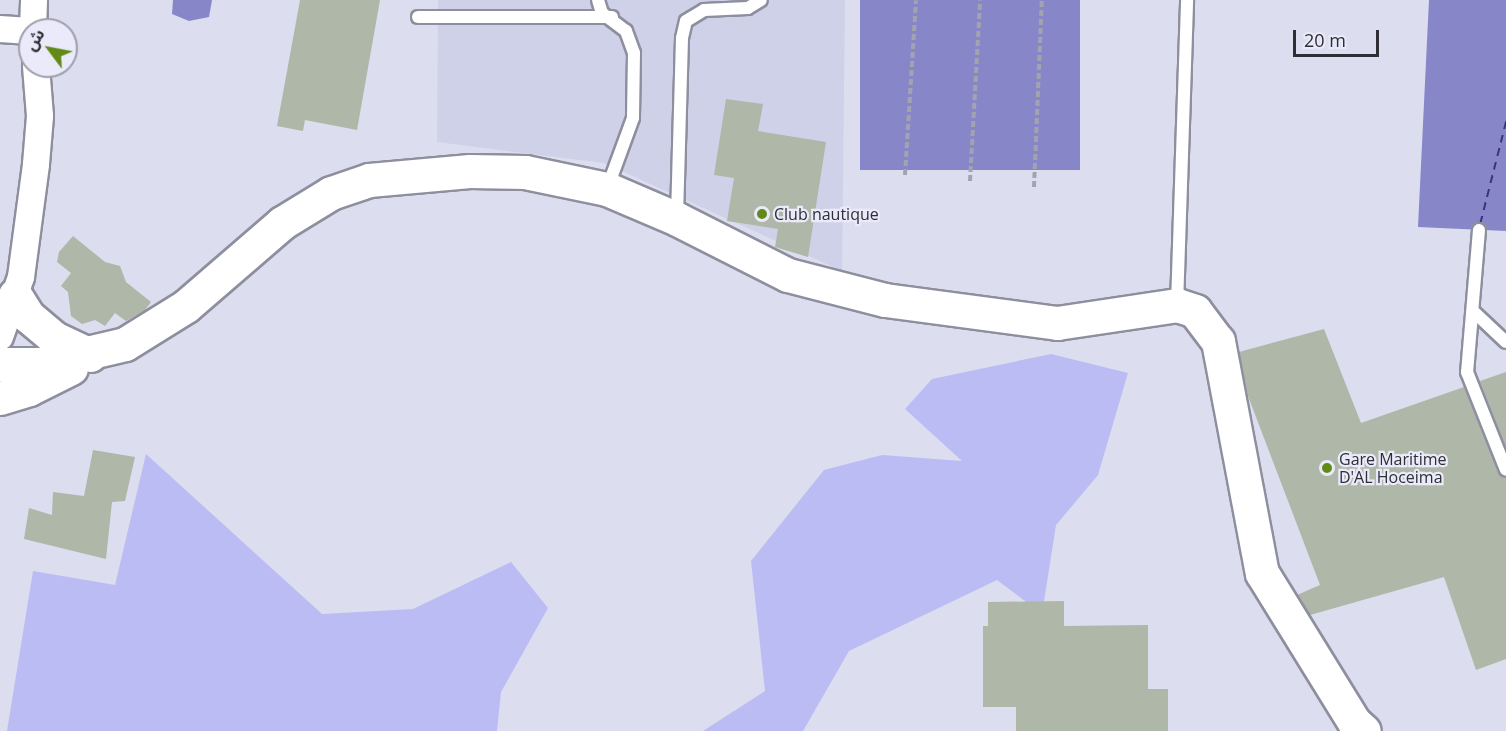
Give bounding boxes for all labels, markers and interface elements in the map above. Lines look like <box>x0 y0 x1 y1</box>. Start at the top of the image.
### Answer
north arrow <box>18 18 78 78</box>
scale bar <box>1296 18 1382 56</box>
text: ش <box>19 24 50 55</box>
text: 20 m <box>1304 28 1346 52</box>
place label: Club nautique <box>774 204 879 224</box>
marker: Club nautique <box>755 207 769 221</box>
place label: Gare Maritime D'AL Hoceima <box>1339 449 1447 487</box>
marker: Gare Maritime D'AL Hoceima <box>1320 461 1334 475</box>

